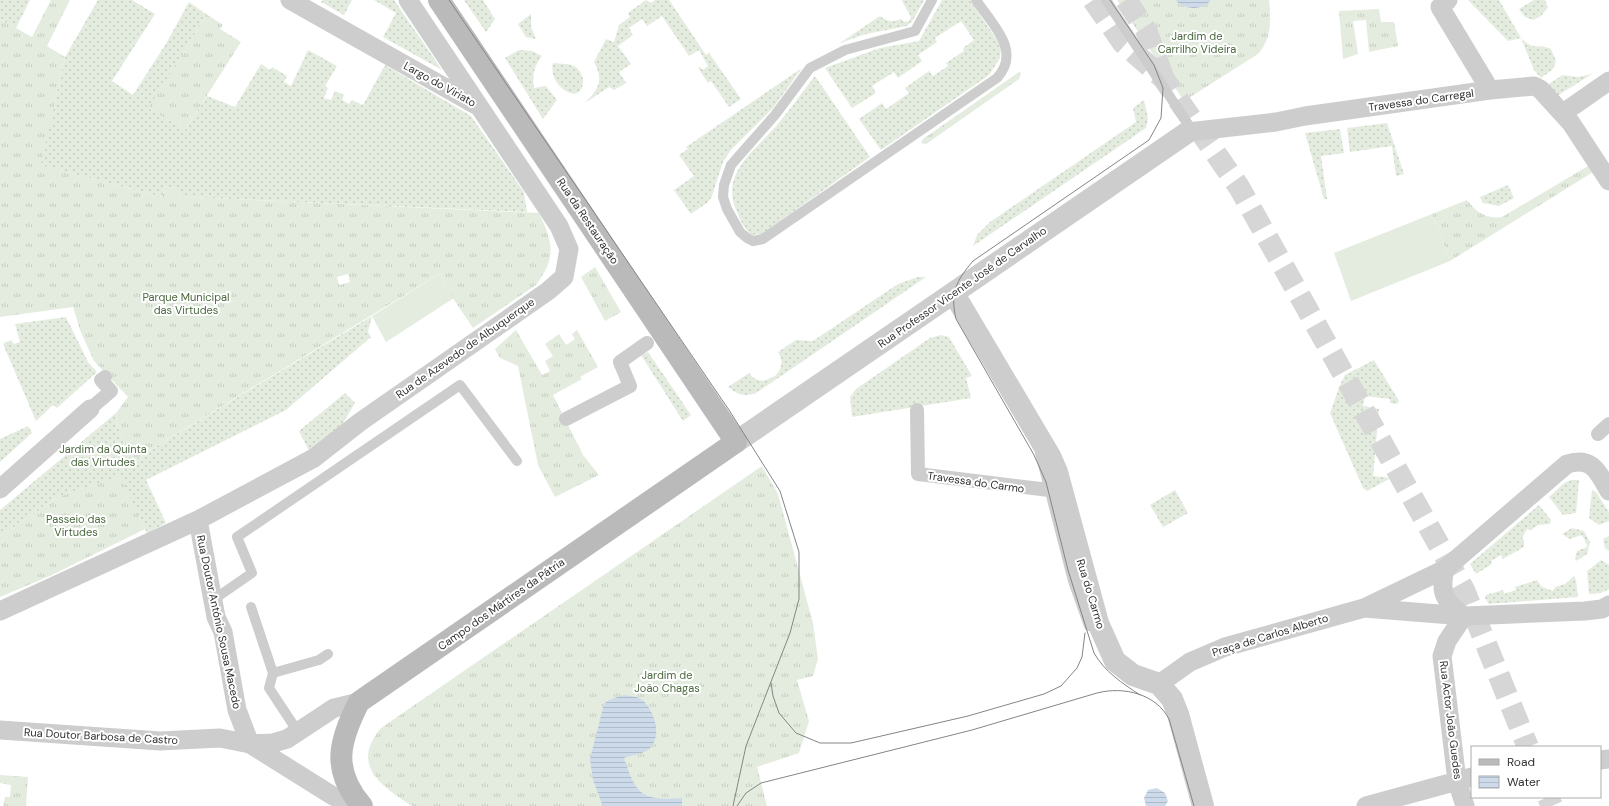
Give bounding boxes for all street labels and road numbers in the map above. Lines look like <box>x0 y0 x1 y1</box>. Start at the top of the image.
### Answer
street label: Largo do Viriato <box>401 58 479 110</box>
street label: Travessa do Carregal <box>1368 86 1474 114</box>
street label: Rua da Restauração <box>554 175 622 267</box>
street label: Rua Professor Vicente José de Carvalho <box>875 223 1049 351</box>
street label: Rua de Azevedo de Albuquerque <box>393 295 537 401</box>
street label: Travessa do Carmo <box>927 468 1025 496</box>
street label: Rua Doutor António Sousa Macedo <box>194 534 244 710</box>
street label: Campo dos Mártires da Pátria <box>435 555 567 653</box>
street label: Rua do Carmo <box>1074 557 1108 631</box>
street label: Praça de Carlos Alberto <box>1210 611 1330 659</box>
street label: Rua Actor João Guedes <box>1437 660 1465 780</box>
street label: Rua Doutor Barbosa de Castro <box>24 725 178 747</box>

